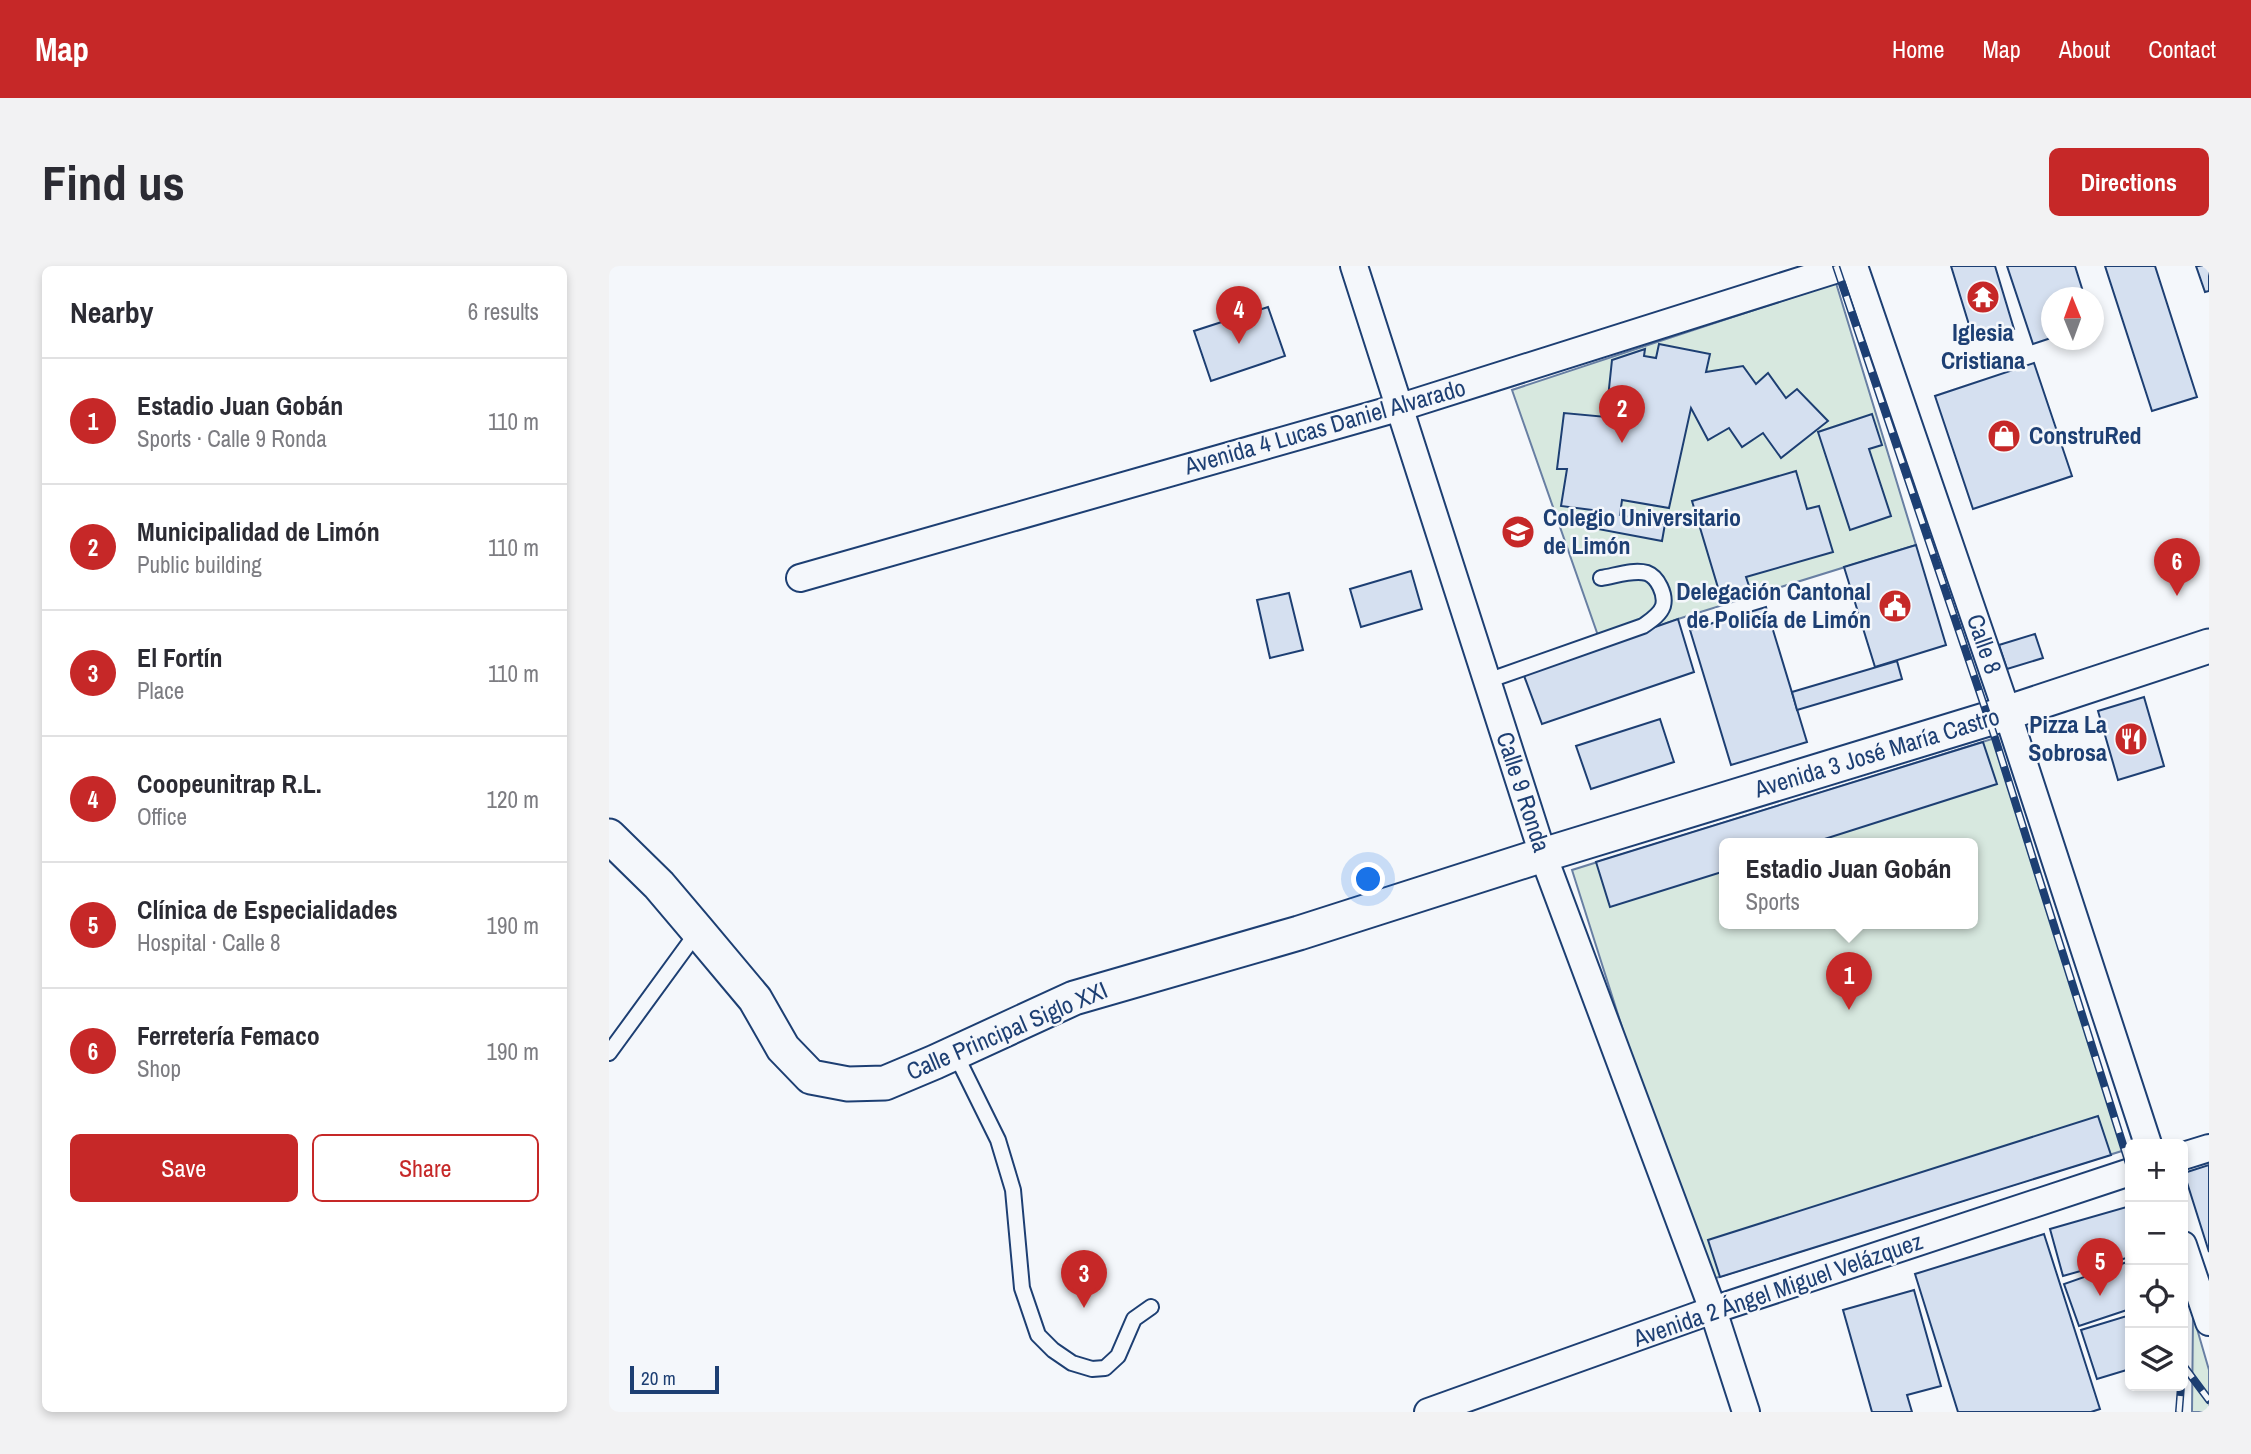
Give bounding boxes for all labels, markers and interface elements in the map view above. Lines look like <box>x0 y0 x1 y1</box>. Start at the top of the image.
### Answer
text: Map <box>35 27 89 71</box>
text: Home <box>1892 33 1944 65</box>
text: Map <box>1982 33 2021 65</box>
text: About <box>2059 33 2110 65</box>
text: Contact <box>2148 33 2216 65</box>
button: Directions <box>2049 148 2209 216</box>
text: Find us <box>42 149 185 215</box>
temple icon: Iglesia Cristiana <box>1964 278 2002 316</box>
pin: 4 <box>1216 286 1262 344</box>
north arrow <box>2041 287 2104 350</box>
text: Nearby <box>70 292 153 332</box>
text: 6 results <box>468 296 539 327</box>
place label: Iglesia Cristiana <box>1941 316 2025 376</box>
street label: Avenida 4 Lucas Daniel Alvarado <box>1180 371 1469 482</box>
pin: 2 <box>1599 385 1645 443</box>
text: Estadio Juan Gobán <box>137 388 343 423</box>
text: 1 <box>88 406 98 437</box>
text: 110 m <box>488 406 539 437</box>
shop icon: ConstruRed <box>1985 417 2023 455</box>
place label: ConstruRed <box>2029 419 2142 451</box>
text: Sports · Calle 9 Ronda <box>137 423 327 454</box>
place label: Colegio Universitario de Limón <box>1543 501 1741 561</box>
school or university icon: Colegio Universitario de Limón <box>1499 513 1537 551</box>
text: Municipalidad de Limón <box>137 514 380 549</box>
text: 2 <box>88 532 98 563</box>
text: 110 m <box>488 532 539 563</box>
pin: 6 <box>2154 538 2200 596</box>
text: Public building <box>137 549 262 580</box>
place label: Delegación Cantonal de Policía de Limón <box>1676 575 1871 635</box>
public building icon: Delegación Cantonal de Policía de Limón <box>1876 587 1914 625</box>
street label: Calle 8 <box>1960 610 2010 678</box>
text: El Fortín <box>137 640 222 675</box>
text: 3 <box>88 658 98 689</box>
text: 110 m <box>488 658 539 689</box>
text: Place <box>137 675 184 706</box>
street label: Avenida 3 José María Castro <box>1749 700 2003 805</box>
place label: Pizza La Sobrosa <box>2028 708 2107 768</box>
restaurant icon: Pizza La Sobrosa <box>2112 720 2150 758</box>
street label: Calle 9 Ronda <box>1489 727 1558 856</box>
text: Coopeunitrap R.L. <box>137 766 322 801</box>
text: 4 <box>88 784 98 815</box>
text: 120 m <box>487 784 539 815</box>
text: Office <box>137 801 187 832</box>
popup <box>1719 838 1978 929</box>
text: Estadio Juan Gobán <box>1745 851 1952 886</box>
your location <box>1351 862 1385 896</box>
text: Sports <box>1745 886 1800 917</box>
text: Clínica de Especialidades <box>137 892 398 927</box>
text: 5 <box>88 910 98 941</box>
text: 190 m <box>487 910 539 941</box>
text: Hospital · Calle 8 <box>137 927 281 958</box>
pin: 1 <box>1826 952 1872 1010</box>
street label: Calle Principal Siglo XXI <box>901 973 1112 1087</box>
text: Ferretería Femaco <box>137 1018 320 1053</box>
text: 6 <box>88 1036 98 1067</box>
text: 190 m <box>487 1036 539 1067</box>
text: Shop <box>137 1053 181 1084</box>
button: Save <box>70 1134 298 1202</box>
button: Share <box>312 1134 539 1202</box>
map controls <box>2125 1139 2188 1391</box>
button: + <box>2125 1139 2188 1202</box>
button: − <box>2125 1202 2188 1265</box>
street label: Avenida 2 Ángel Miguel Velázquez <box>1628 1224 1927 1354</box>
pin: 5 <box>2077 1238 2123 1296</box>
pin: 3 <box>1061 1250 1107 1308</box>
button: locate <box>2125 1265 2188 1328</box>
button: layers <box>2125 1328 2188 1391</box>
scale bar <box>630 1363 719 1395</box>
text: 20 m <box>641 1365 676 1391</box>

